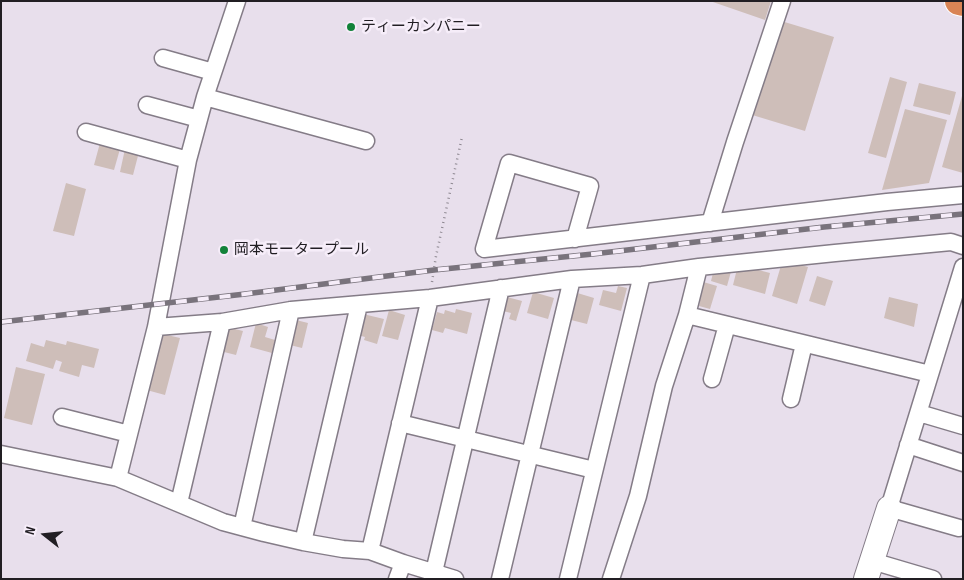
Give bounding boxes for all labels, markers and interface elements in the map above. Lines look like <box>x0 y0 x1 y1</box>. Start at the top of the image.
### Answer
place label: ティーカンパニー <box>361 18 481 36</box>
marker: ティーカンパニー <box>345 21 357 33</box>
place label: 岡本モータープール <box>234 241 369 259</box>
marker: 岡本モータープール <box>218 244 230 256</box>
north arrow <box>20 510 70 560</box>
text: N <box>21 525 39 537</box>

